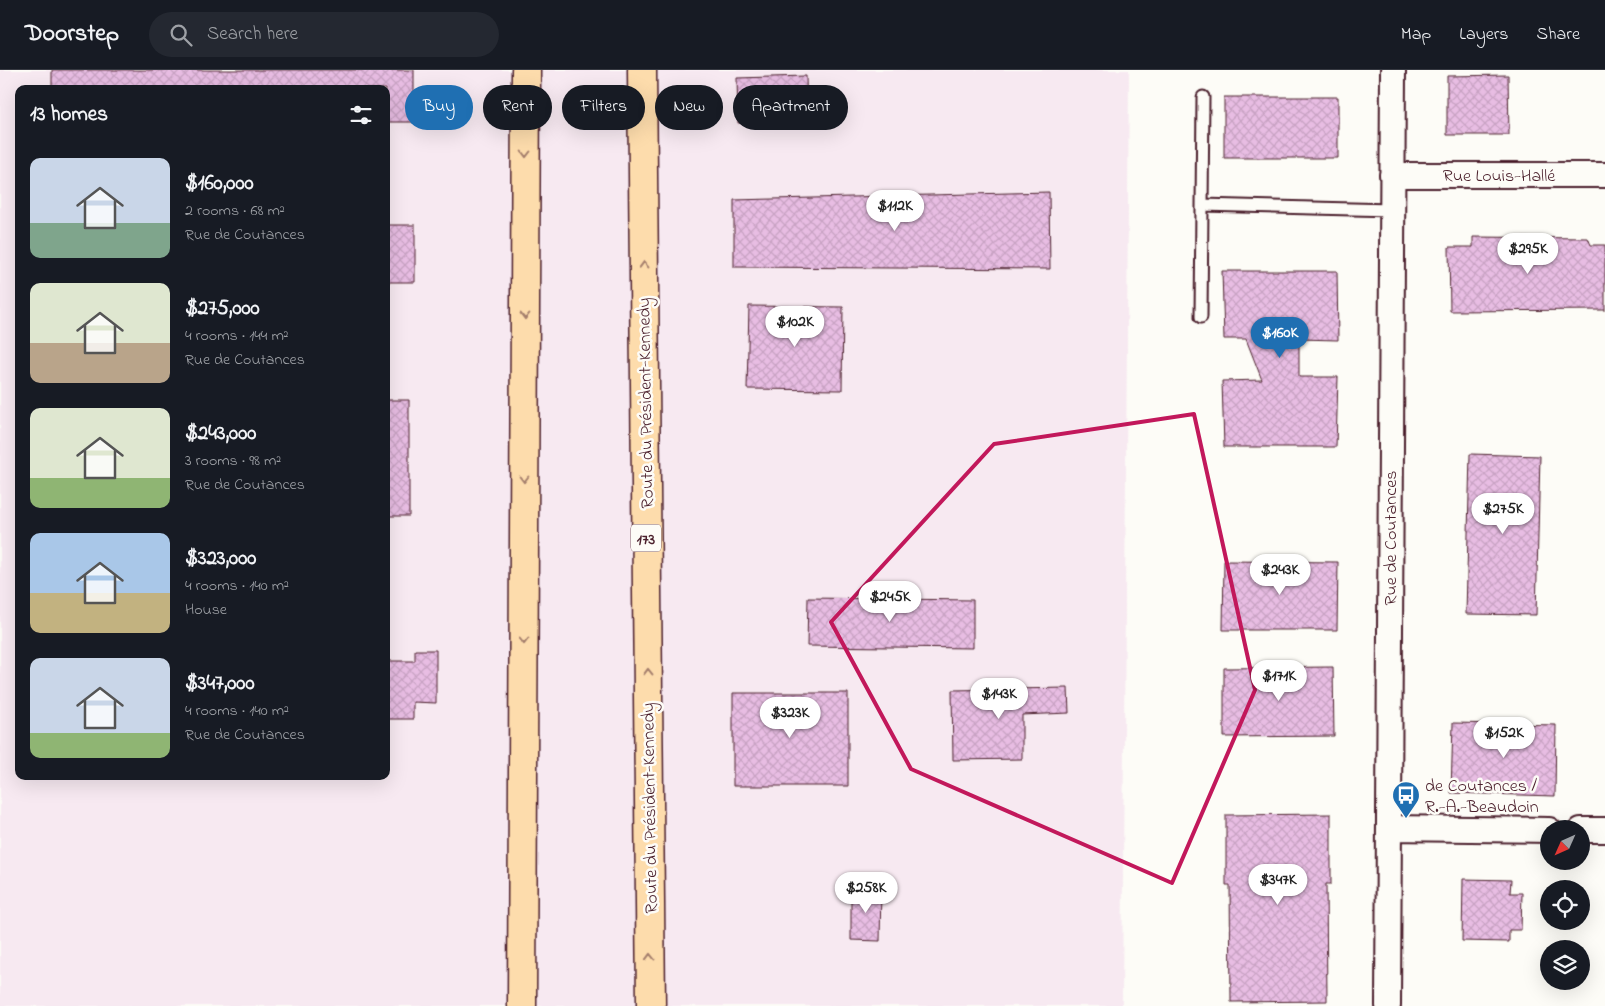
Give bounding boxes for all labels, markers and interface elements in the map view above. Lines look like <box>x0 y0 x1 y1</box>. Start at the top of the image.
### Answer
search box <box>149 12 499 57</box>
text: Doorstep <box>25 17 119 52</box>
icon: search <box>167 21 195 49</box>
text: Search here <box>207 21 298 48</box>
text: Map <box>1401 22 1431 48</box>
text: Layers <box>1459 22 1509 48</box>
text: Share <box>1537 22 1580 48</box>
chip: Buy <box>405 85 473 130</box>
chip: Rent <box>483 85 552 130</box>
chip: Filters <box>562 85 645 130</box>
chip: New <box>655 85 723 130</box>
chip: Apartment <box>733 85 848 130</box>
text: 13 homes <box>30 100 108 130</box>
icon: filters <box>347 101 375 129</box>
one-way arrow <box>521 150 531 158</box>
street label: Rue Louis-Hallé <box>1443 164 1556 190</box>
text: $160,000 <box>185 169 254 199</box>
icon: home <box>70 178 130 238</box>
pin: $112K <box>860 190 930 232</box>
text: $112K <box>877 194 913 218</box>
text: 2 rooms · 68 m² <box>185 199 285 223</box>
text: Rue de Coutances <box>185 223 305 247</box>
pin: $295K <box>1493 232 1563 275</box>
text: $295K <box>1508 237 1548 261</box>
one-way arrow <box>639 261 649 268</box>
text: $275,000 <box>185 294 260 324</box>
street label: Route du Président-Kennedy <box>632 297 662 509</box>
icon: home <box>70 303 130 363</box>
pin: $102K <box>760 306 830 348</box>
text: $102K <box>776 310 814 334</box>
one-way arrow <box>520 312 530 320</box>
pin: $160K <box>1245 316 1315 359</box>
text: $160K <box>1262 321 1298 345</box>
text: 4 rooms · 144 m² <box>185 324 289 348</box>
text: Rue de Coutances <box>185 348 305 372</box>
text: $243,000 <box>185 419 256 449</box>
icon: home <box>70 428 130 488</box>
text: 3 rooms · 98 m² <box>185 449 281 473</box>
street label: Rue de Coutances <box>1379 471 1405 605</box>
text: Rue de Coutances <box>185 473 305 497</box>
one-way arrow <box>519 475 529 483</box>
pin: $275K <box>1468 492 1538 535</box>
text: $275K <box>1482 497 1524 521</box>
road number: 173 <box>631 524 661 552</box>
text: $323,000 <box>185 544 256 574</box>
icon: home <box>70 553 130 613</box>
pin: $243K <box>1245 554 1315 596</box>
text: $243K <box>1261 558 1299 582</box>
text: 4 rooms · 140 m² <box>185 574 289 598</box>
pin: $245K <box>855 580 925 623</box>
text: $245K <box>869 585 911 609</box>
text: House <box>185 598 227 622</box>
one-way arrow <box>519 638 529 645</box>
pin: $171K <box>1244 660 1314 702</box>
text: $171K <box>1262 664 1296 688</box>
one-way arrow <box>643 668 653 676</box>
text: $347,000 <box>185 669 255 699</box>
icon: home <box>70 678 130 738</box>
pin: $143K <box>964 678 1034 720</box>
text: $143K <box>981 682 1017 706</box>
pin: $323K <box>755 696 825 739</box>
text: 4 rooms · 140 m² <box>185 699 289 723</box>
text: $323K <box>771 701 809 725</box>
street label: Route du Président-Kennedy <box>636 702 666 914</box>
pin: $152K <box>1469 716 1539 759</box>
text: $152K <box>1484 721 1524 745</box>
text: Rue de Coutances <box>185 723 305 747</box>
place label: de Coutances / R.-A.-Beaudoin <box>1425 774 1539 821</box>
bus stop icon: de Coutances / R.-A.-Beaudoin <box>1391 780 1421 819</box>
north arrow <box>1540 820 1590 870</box>
map controls <box>1540 820 1590 990</box>
pin: $347K <box>1243 864 1313 906</box>
text: $347K <box>1259 868 1297 892</box>
pin: $258K <box>831 872 901 914</box>
text: $258K <box>846 876 886 900</box>
button: locate <box>1540 880 1590 930</box>
button: layers <box>1540 940 1590 990</box>
one-way arrow <box>645 953 655 961</box>

